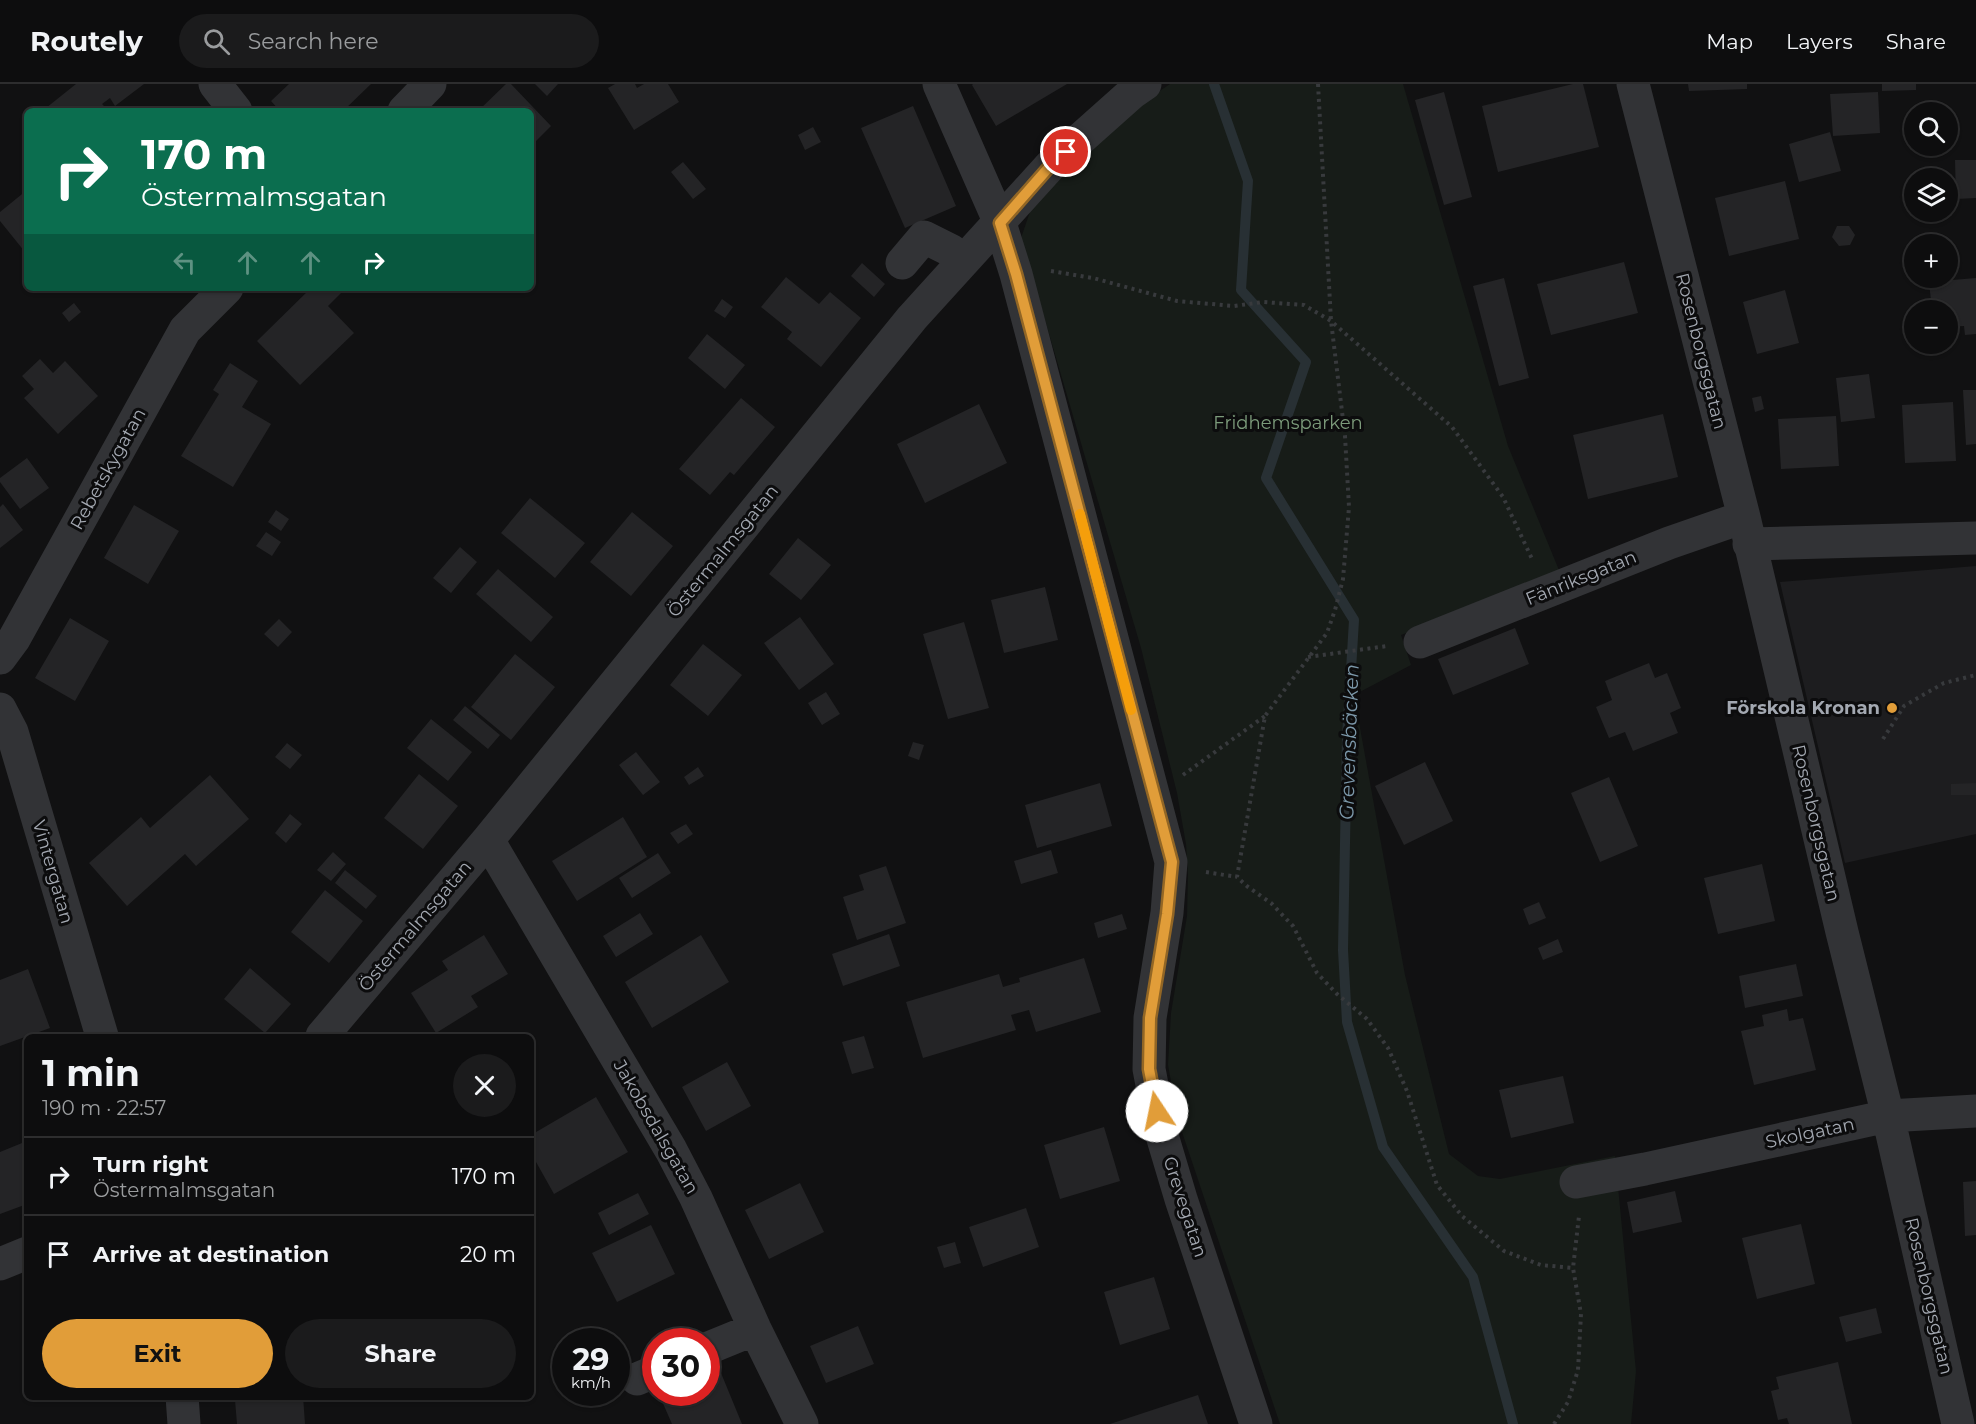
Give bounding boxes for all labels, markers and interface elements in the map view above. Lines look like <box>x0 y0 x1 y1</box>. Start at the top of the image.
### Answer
search box <box>179 14 599 68</box>
text: Routely <box>30 24 143 58</box>
icon: search <box>200 25 233 58</box>
text: Search here <box>248 28 379 55</box>
text: Map <box>1706 29 1753 54</box>
text: Layers <box>1786 29 1853 54</box>
text: Share <box>1886 29 1946 54</box>
map controls <box>1904 102 1958 354</box>
button: search <box>1904 102 1958 156</box>
pin <box>1040 126 1091 177</box>
text: 170 m <box>141 128 267 180</box>
icon: right <box>42 132 120 210</box>
icon: arrive <box>1049 135 1082 168</box>
button: layers <box>1904 168 1958 222</box>
text: Östermalmsgatan <box>141 180 387 213</box>
button: + <box>1904 234 1958 288</box>
icon: left <box>168 246 201 279</box>
icon: ahead <box>231 246 264 279</box>
icon: ahead <box>294 246 327 279</box>
icon: right <box>357 246 390 279</box>
street label: Rosenborgsgatan <box>1671 271 1731 431</box>
button: − <box>1904 300 1958 354</box>
street label: Rebetskygatan <box>66 404 150 534</box>
park label: Fridhemsparken <box>1213 412 1363 434</box>
street label: Östermalmsgatan <box>663 480 783 622</box>
street label: Fänriksgatan <box>1522 546 1640 610</box>
water label: Grevensbäcken <box>1334 663 1364 821</box>
place label: Förskola Kronan <box>1726 697 1880 719</box>
marker: Förskola Kronan <box>1885 701 1899 715</box>
street label: Rosenborgsgatan <box>1787 742 1845 904</box>
street label: Vintergatan <box>28 818 78 926</box>
street label: Östermalmsgatan <box>354 856 476 996</box>
text: 1 min <box>42 1051 140 1095</box>
button: close <box>453 1054 516 1117</box>
street label: Jakobsdalsgatan <box>608 1055 703 1198</box>
position arrow <box>1125 1079 1189 1143</box>
text: 190 m · 22:57 <box>42 1096 166 1120</box>
street label: Skolgatan <box>1764 1113 1856 1153</box>
text: Turn right <box>93 1151 208 1178</box>
street label: Grevegatan <box>1158 1154 1212 1260</box>
icon: right <box>42 1160 75 1193</box>
text: 170 m <box>452 1163 516 1190</box>
text: Östermalmsgatan <box>93 1178 275 1202</box>
street label: Rosenborgsgatan <box>1900 1215 1958 1377</box>
icon: arrive <box>42 1238 75 1271</box>
text: Arrive at destination <box>93 1241 329 1268</box>
text: 20 m <box>460 1241 516 1268</box>
button: Exit <box>42 1319 273 1388</box>
button: Share <box>285 1319 516 1388</box>
speed limit sign: 30 <box>642 1328 720 1406</box>
text: 29 <box>573 1341 609 1378</box>
text: km/h <box>571 1373 611 1392</box>

